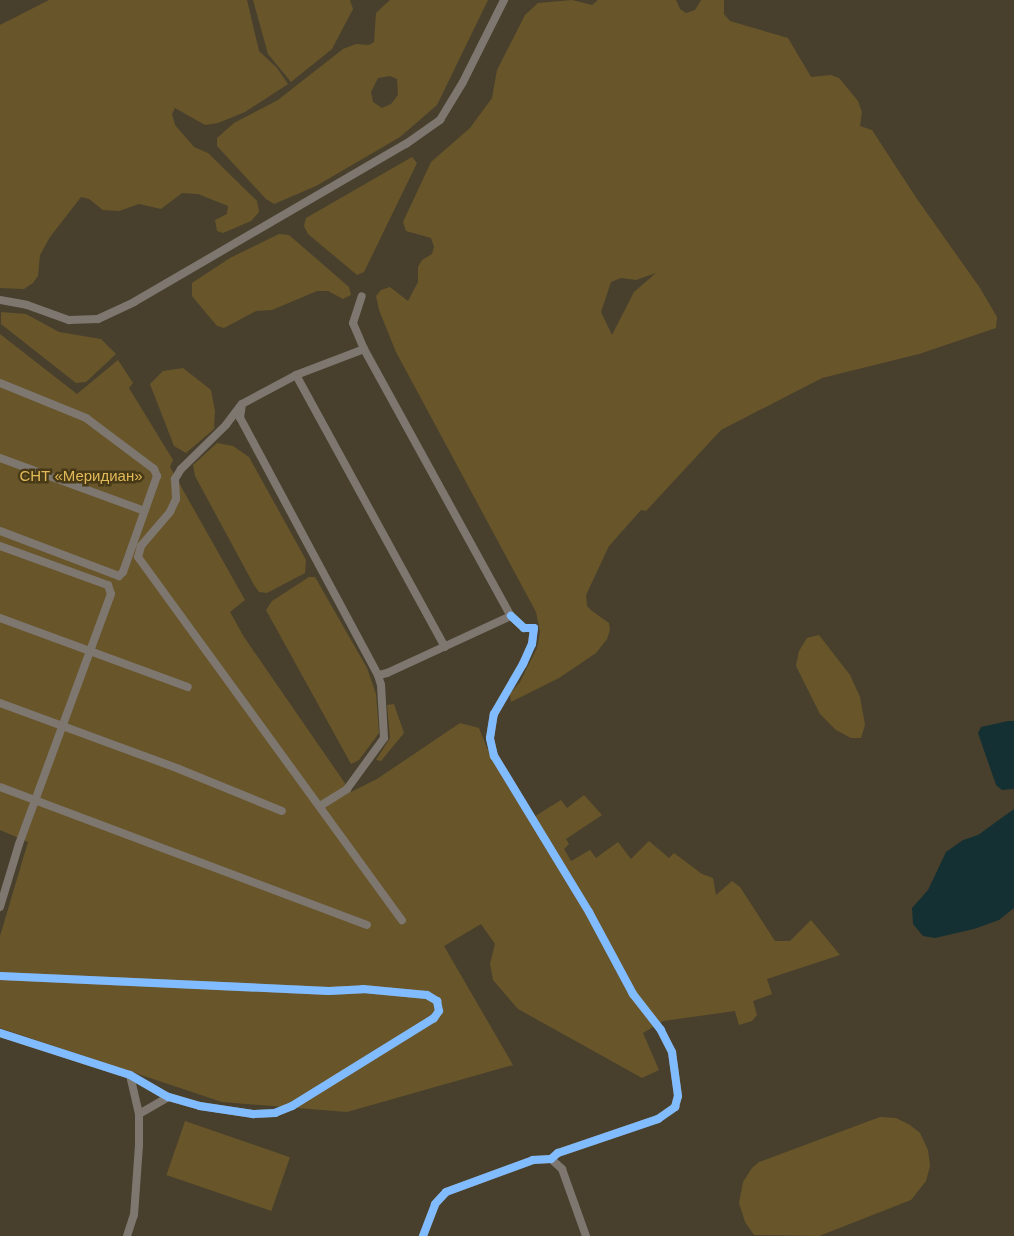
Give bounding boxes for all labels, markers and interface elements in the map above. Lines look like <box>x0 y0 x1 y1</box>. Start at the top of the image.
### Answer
park label: СНТ «Меридиан» <box>19 467 143 485</box>

